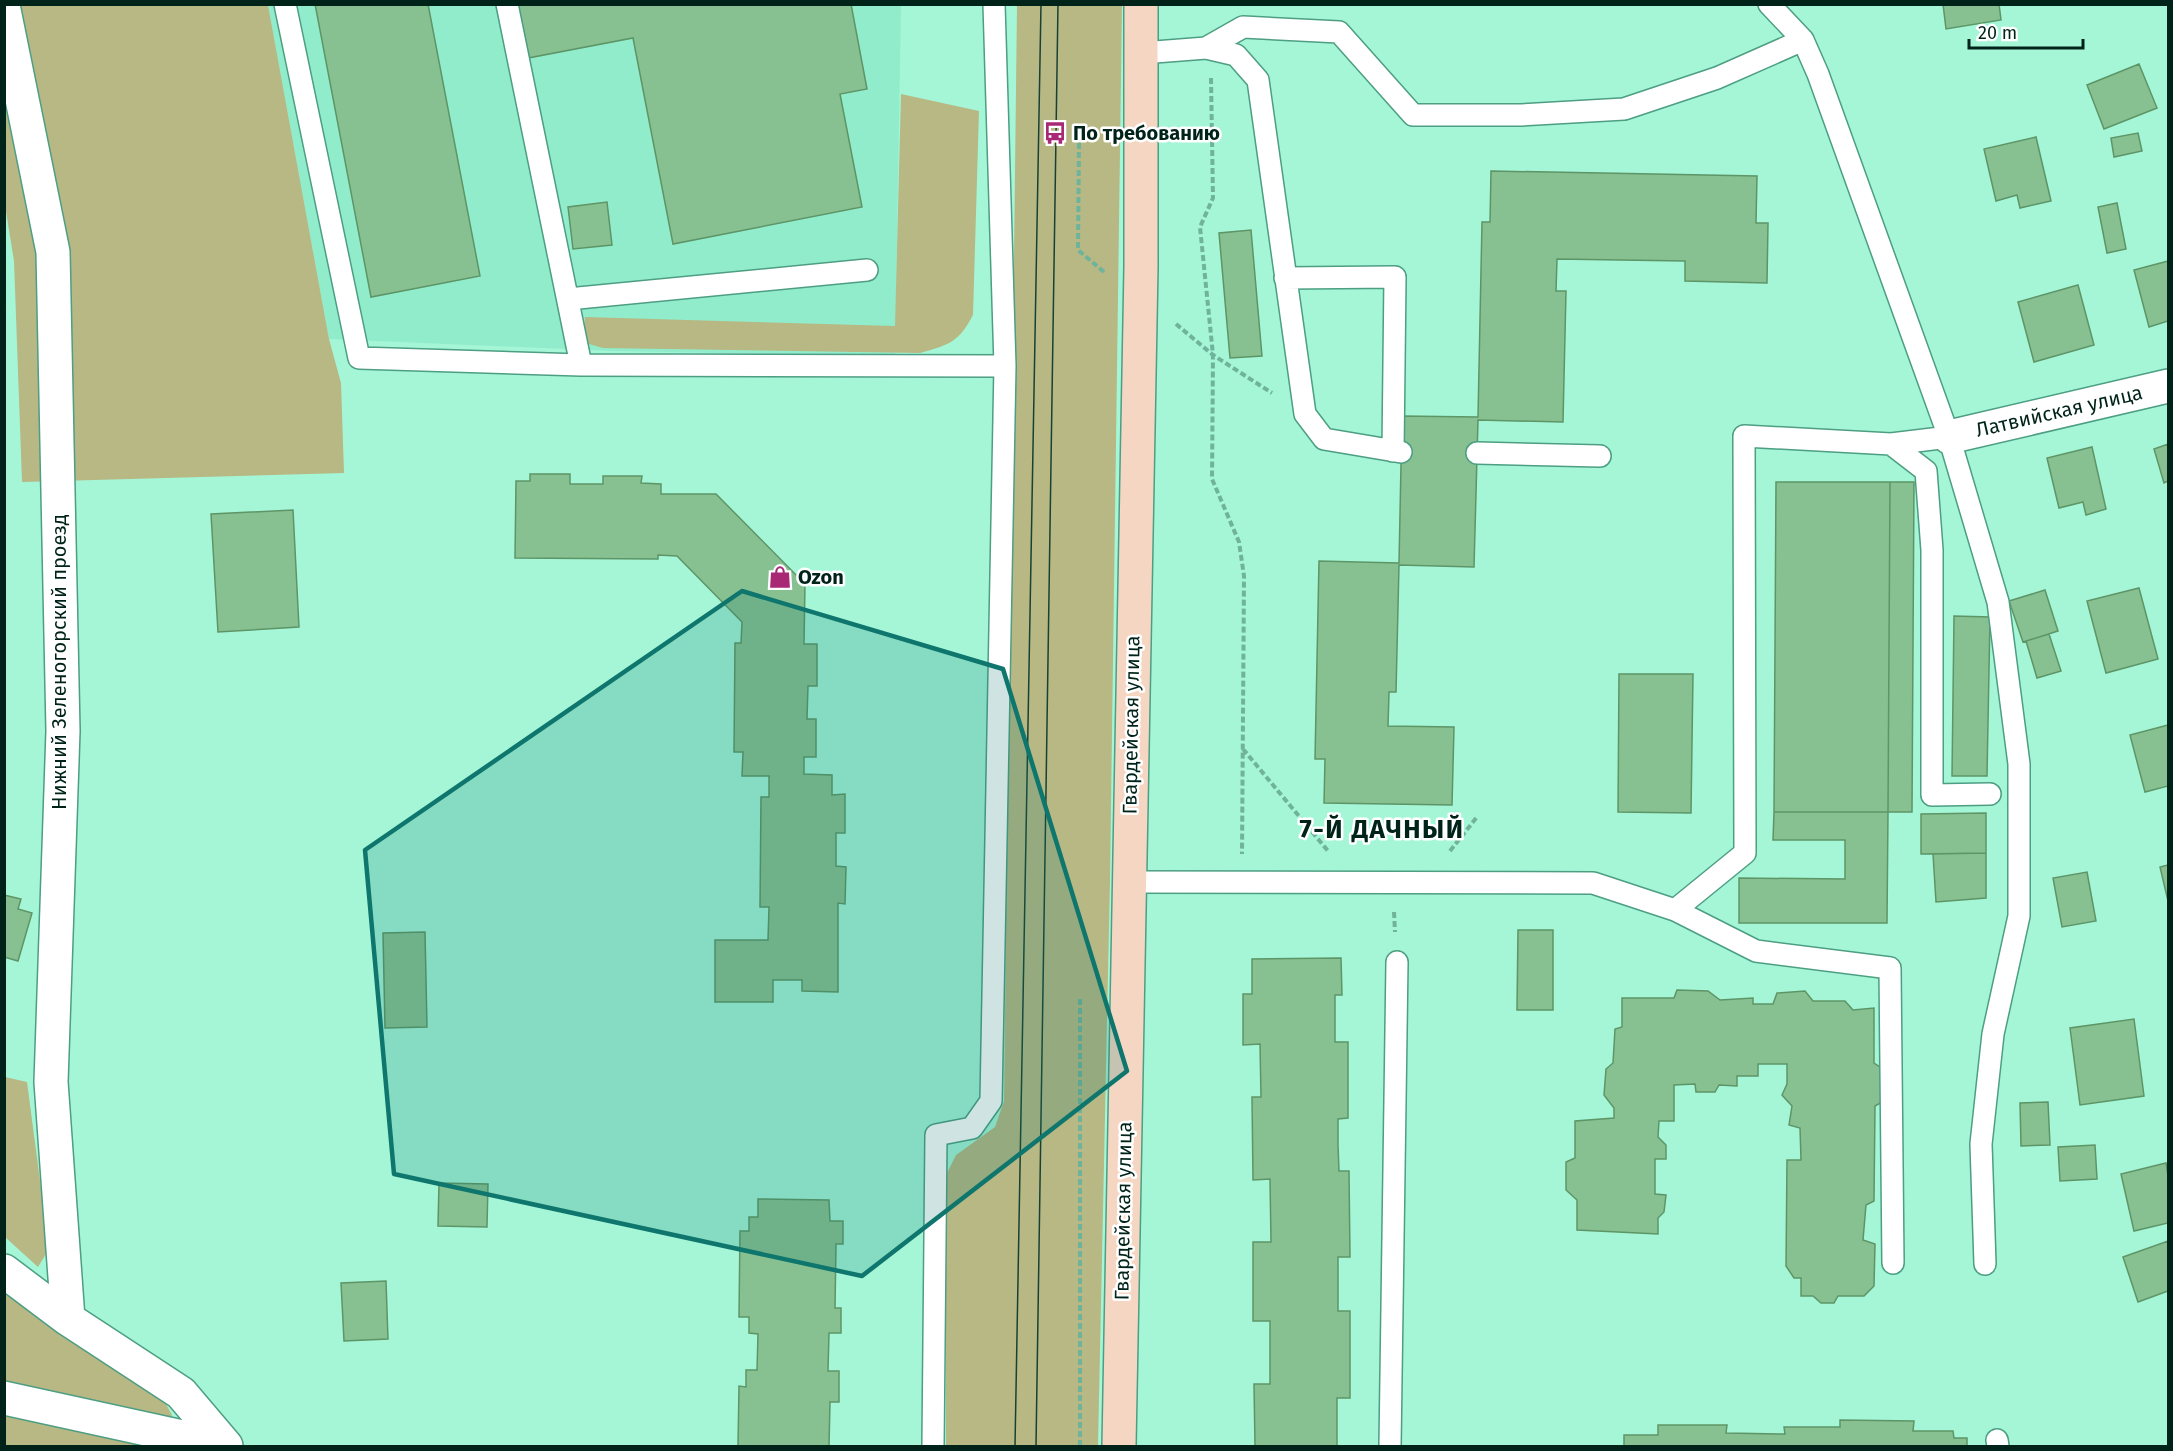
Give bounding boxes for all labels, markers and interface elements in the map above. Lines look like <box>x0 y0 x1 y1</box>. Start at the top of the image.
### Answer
scale bar <box>1969 12 2083 50</box>
text: 20 m <box>1978 22 2017 44</box>
bus stop icon: По требованию <box>1042 120 1068 146</box>
place label: По требованию <box>1073 121 1220 145</box>
street label: Латвийская улица <box>1973 380 2145 442</box>
street label: Нижний Зеленогорский проезд <box>47 514 71 810</box>
shop icon: Ozon <box>767 564 793 590</box>
place label: Ozon <box>798 565 844 589</box>
street label: Гвардейская улица <box>1117 635 1145 815</box>
district label: 7-Й ДАЧНЫЙ <box>1300 814 1464 845</box>
street label: Гвардейская улица <box>1109 1121 1137 1301</box>

